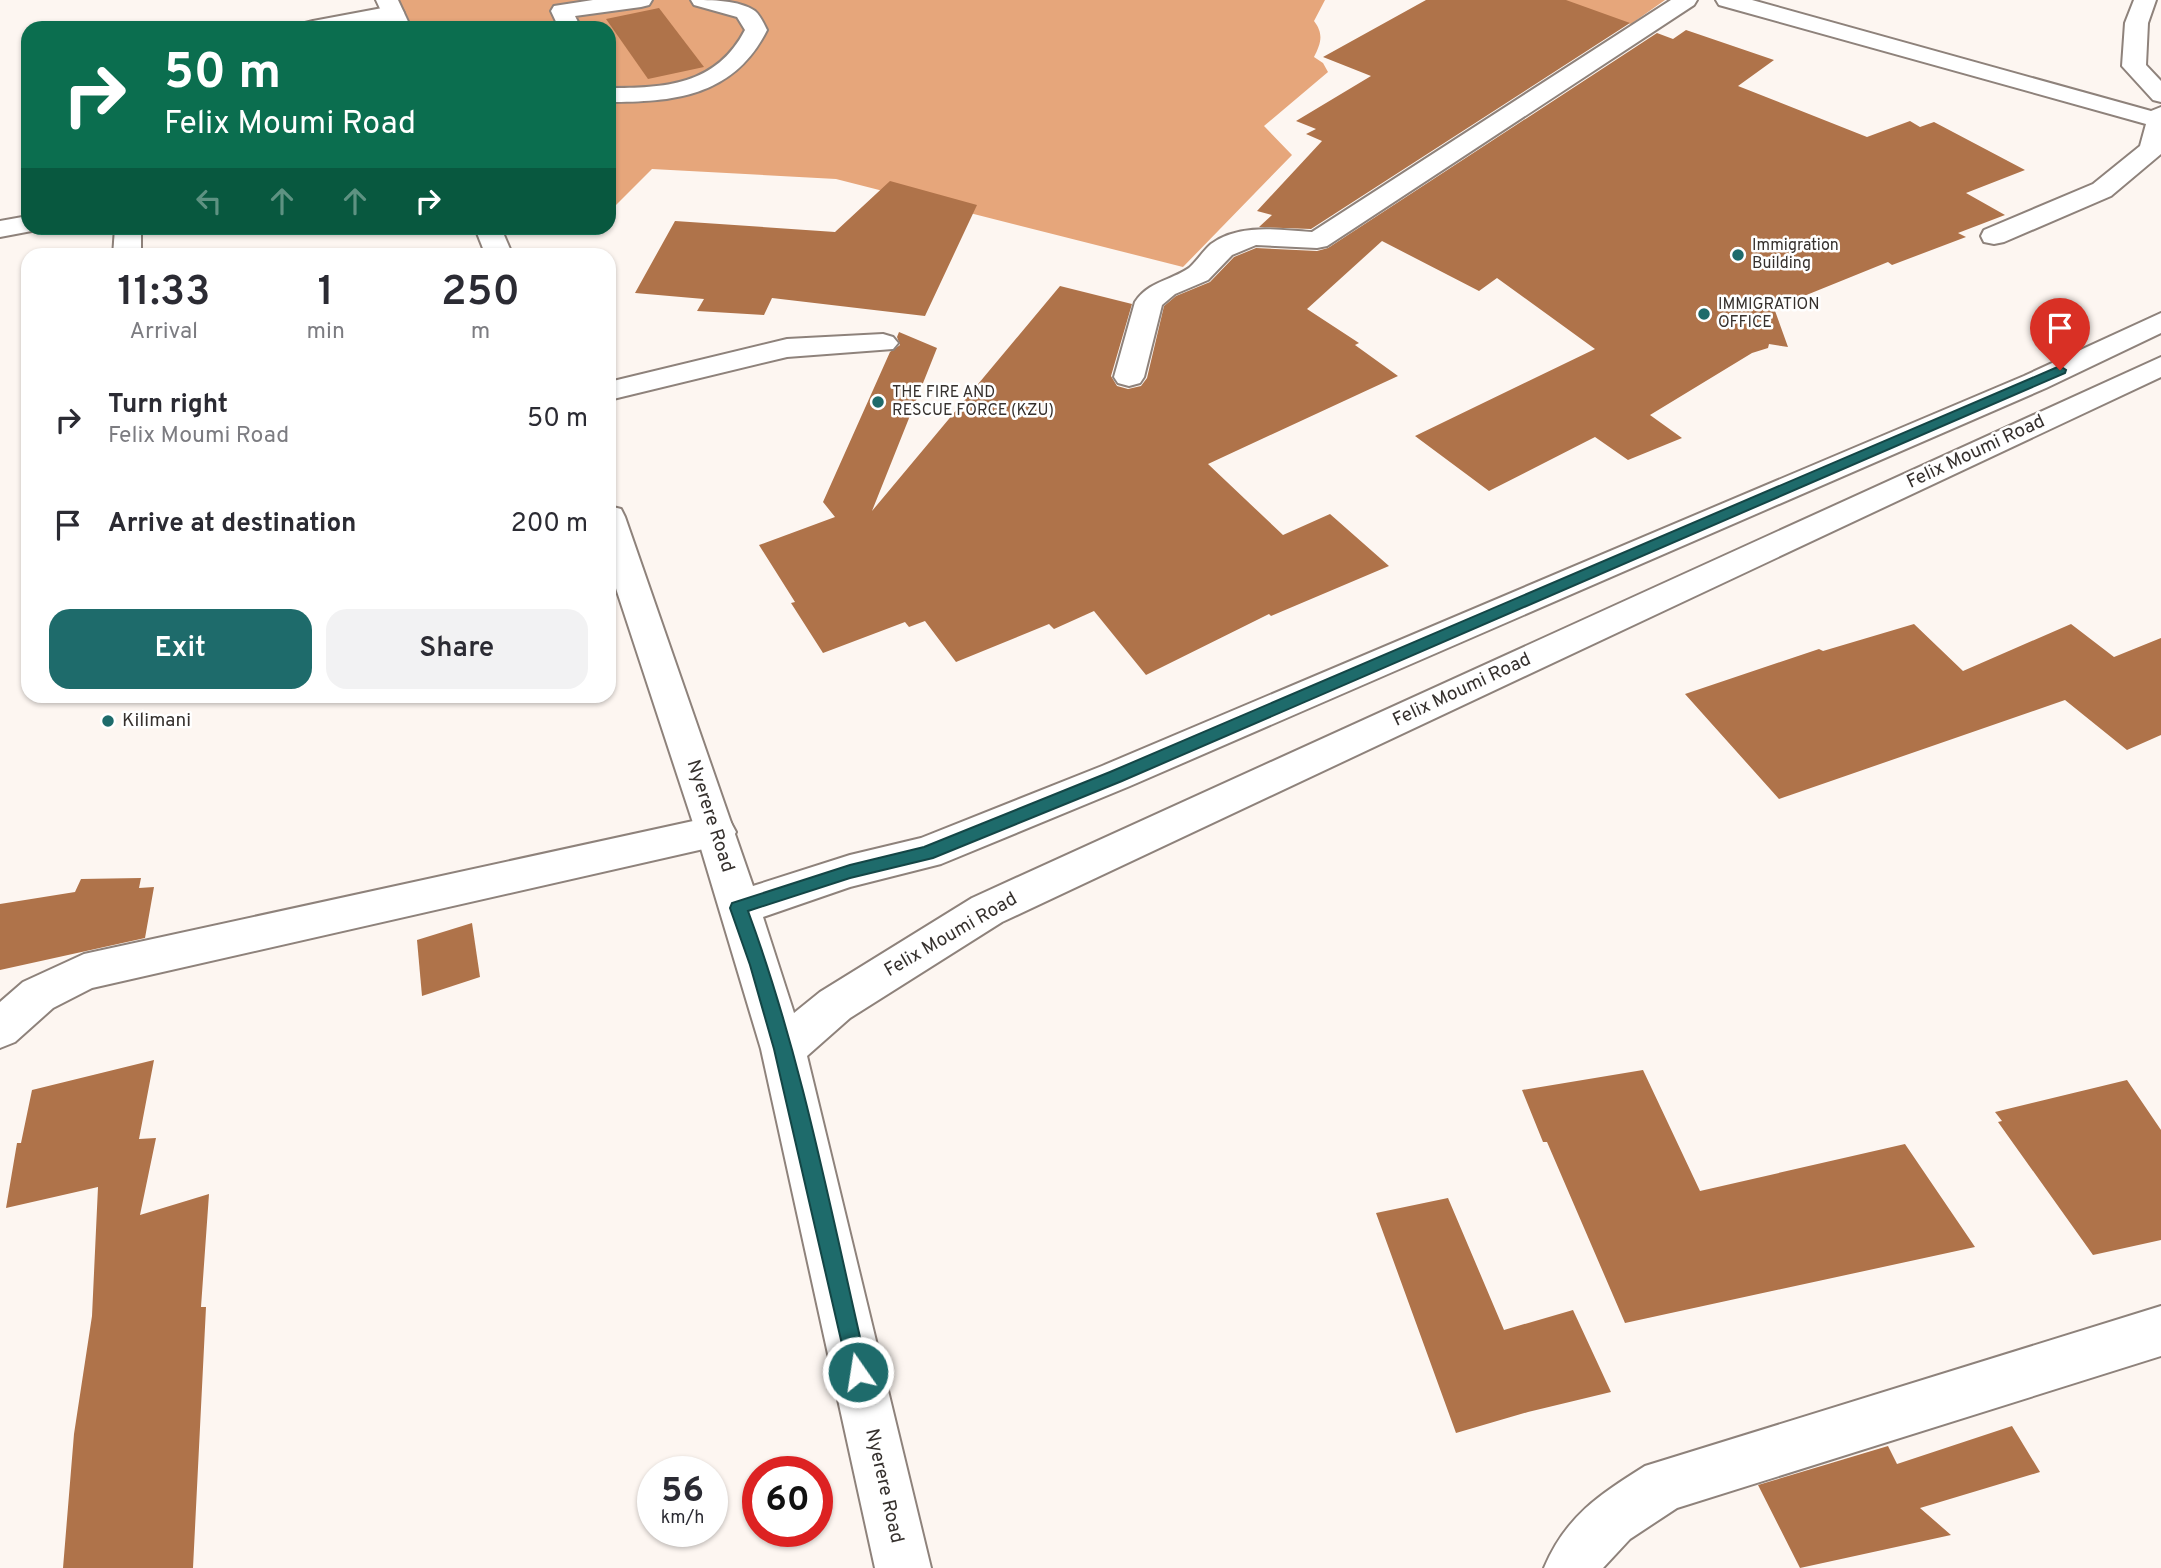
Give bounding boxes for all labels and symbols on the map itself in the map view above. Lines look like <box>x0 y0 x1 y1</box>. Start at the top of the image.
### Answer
place label: Immigration Building <box>1752 236 1839 274</box>
marker: Immigration Building <box>1730 247 1746 263</box>
place label: IMMIGRATION OFFICE <box>1718 295 1820 333</box>
pin <box>2030 298 2090 370</box>
marker: IMMIGRATION OFFICE <box>1696 306 1712 322</box>
place label: THE FIRE AND RESCUE FORCE (KZU) <box>892 383 1054 421</box>
marker: THE FIRE AND RESCUE FORCE (KZU) <box>870 394 886 410</box>
street label: Felix Moumi Road <box>1903 410 2049 494</box>
street label: Felix Moumi Road <box>1389 648 1535 732</box>
place label: Kilimani <box>122 709 191 733</box>
marker: Kilimani <box>100 713 116 729</box>
street label: Nyerere Road <box>681 757 739 875</box>
street label: Felix Moumi Road <box>880 887 1022 983</box>
position arrow <box>821 1335 895 1409</box>
street label: Nyerere Road <box>859 1426 909 1546</box>
speed limit sign: 60 <box>742 1456 833 1547</box>

